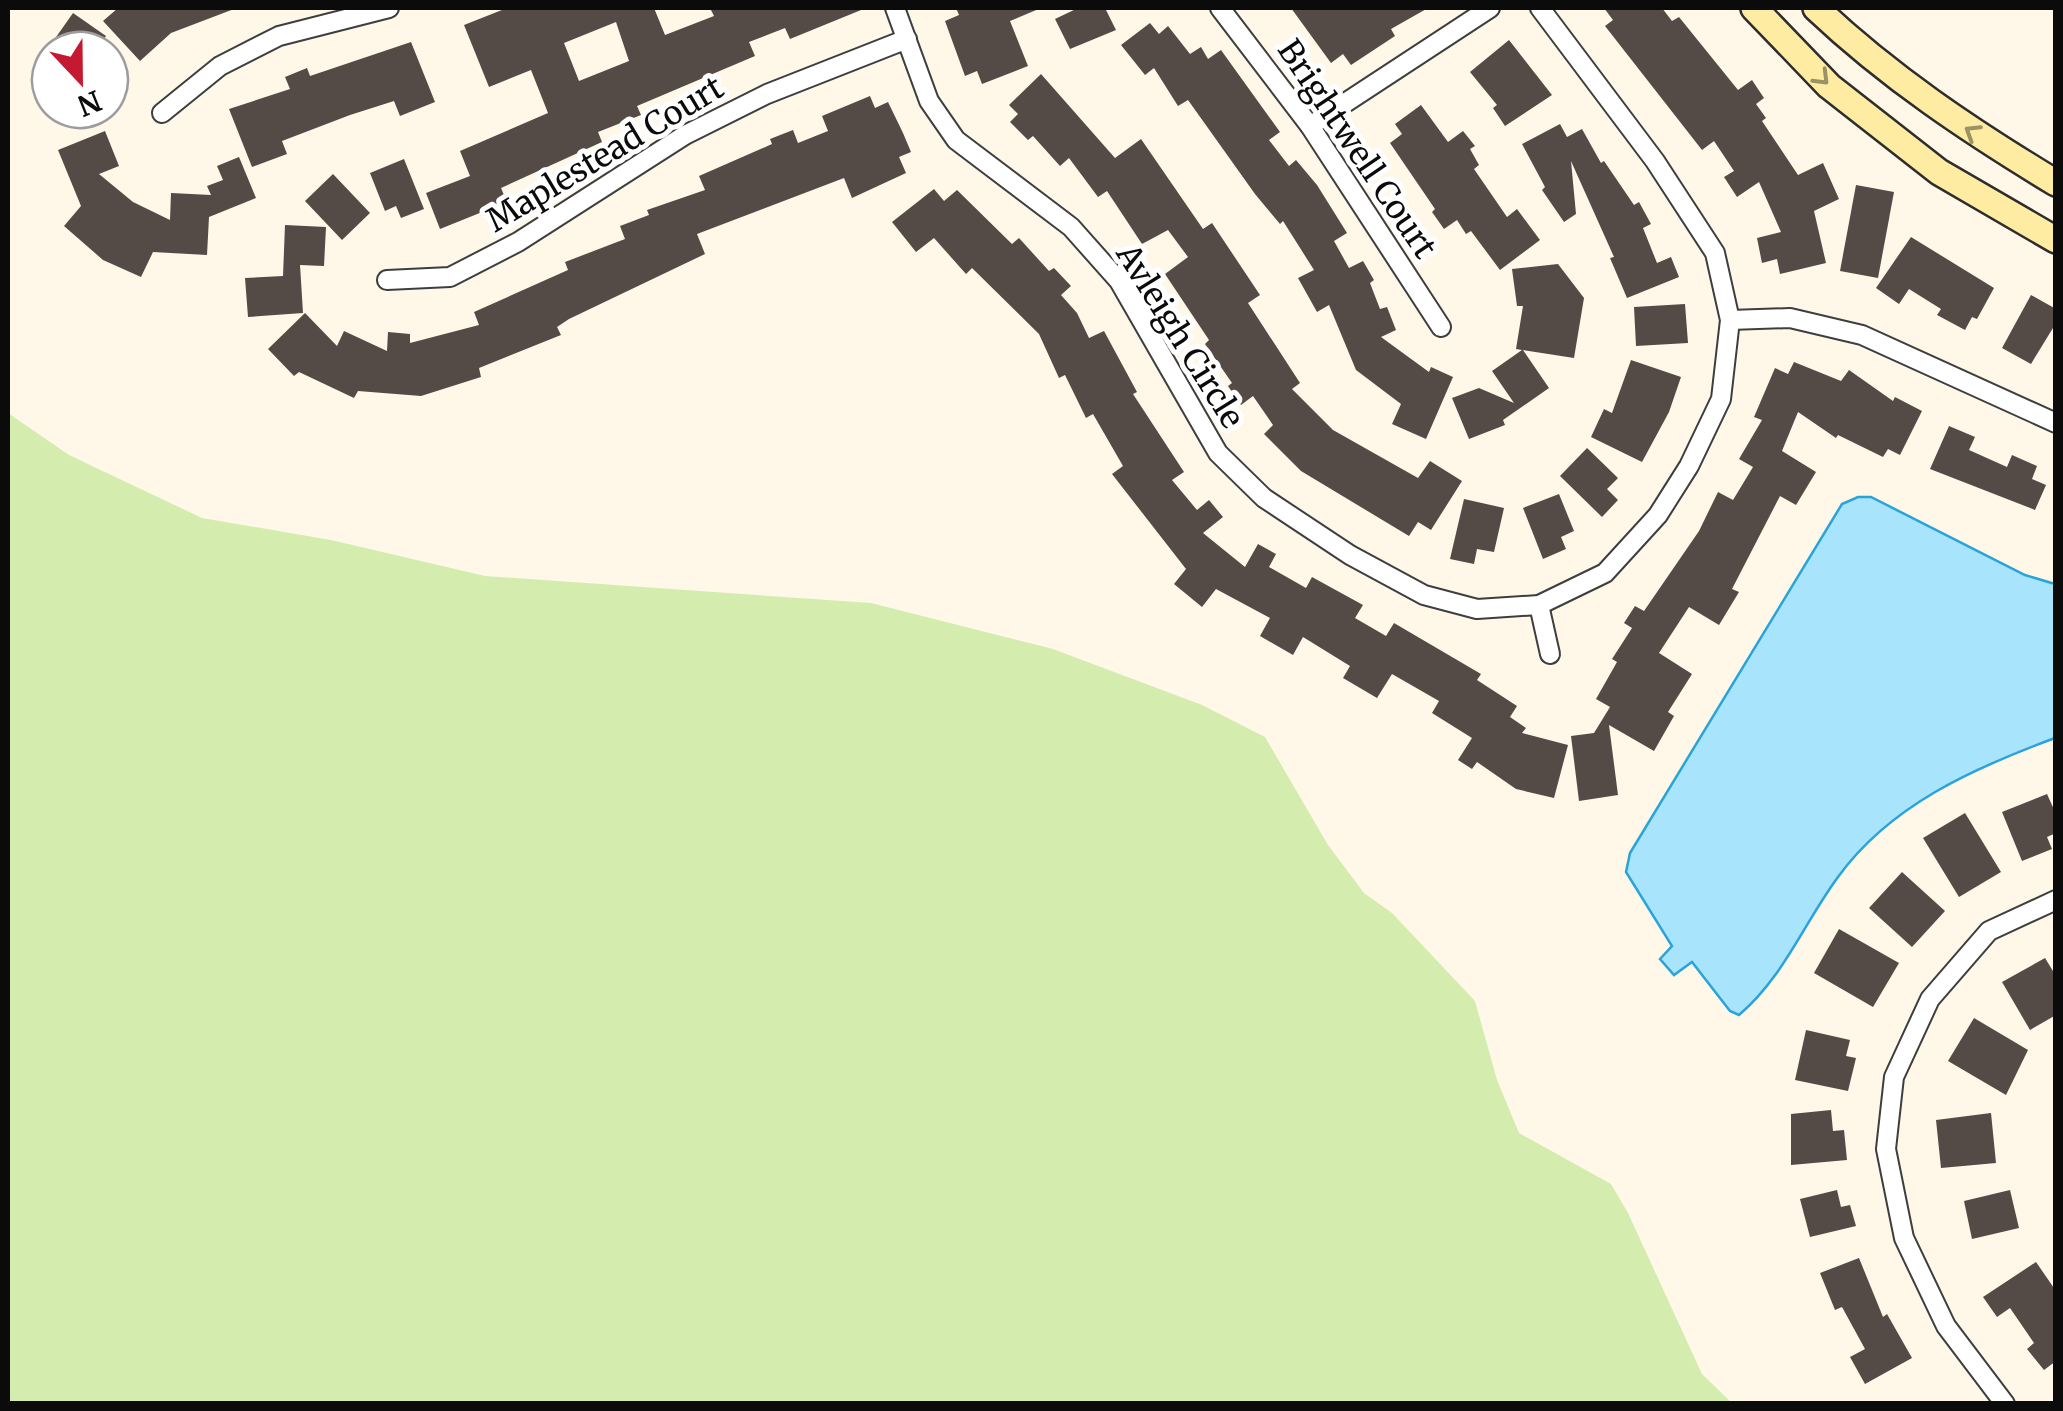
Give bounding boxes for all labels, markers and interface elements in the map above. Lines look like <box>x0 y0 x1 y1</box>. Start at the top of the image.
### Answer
north arrow <box>30 30 130 130</box>
street label: Brightwell Court <box>1269 32 1445 266</box>
one-way arrow <box>1810 66 1828 84</box>
street label: Maplestead Court <box>479 67 731 240</box>
text: N <box>72 82 106 124</box>
one-way arrow <box>1965 125 1983 144</box>
street label: Avleigh Circle <box>1107 236 1252 435</box>

